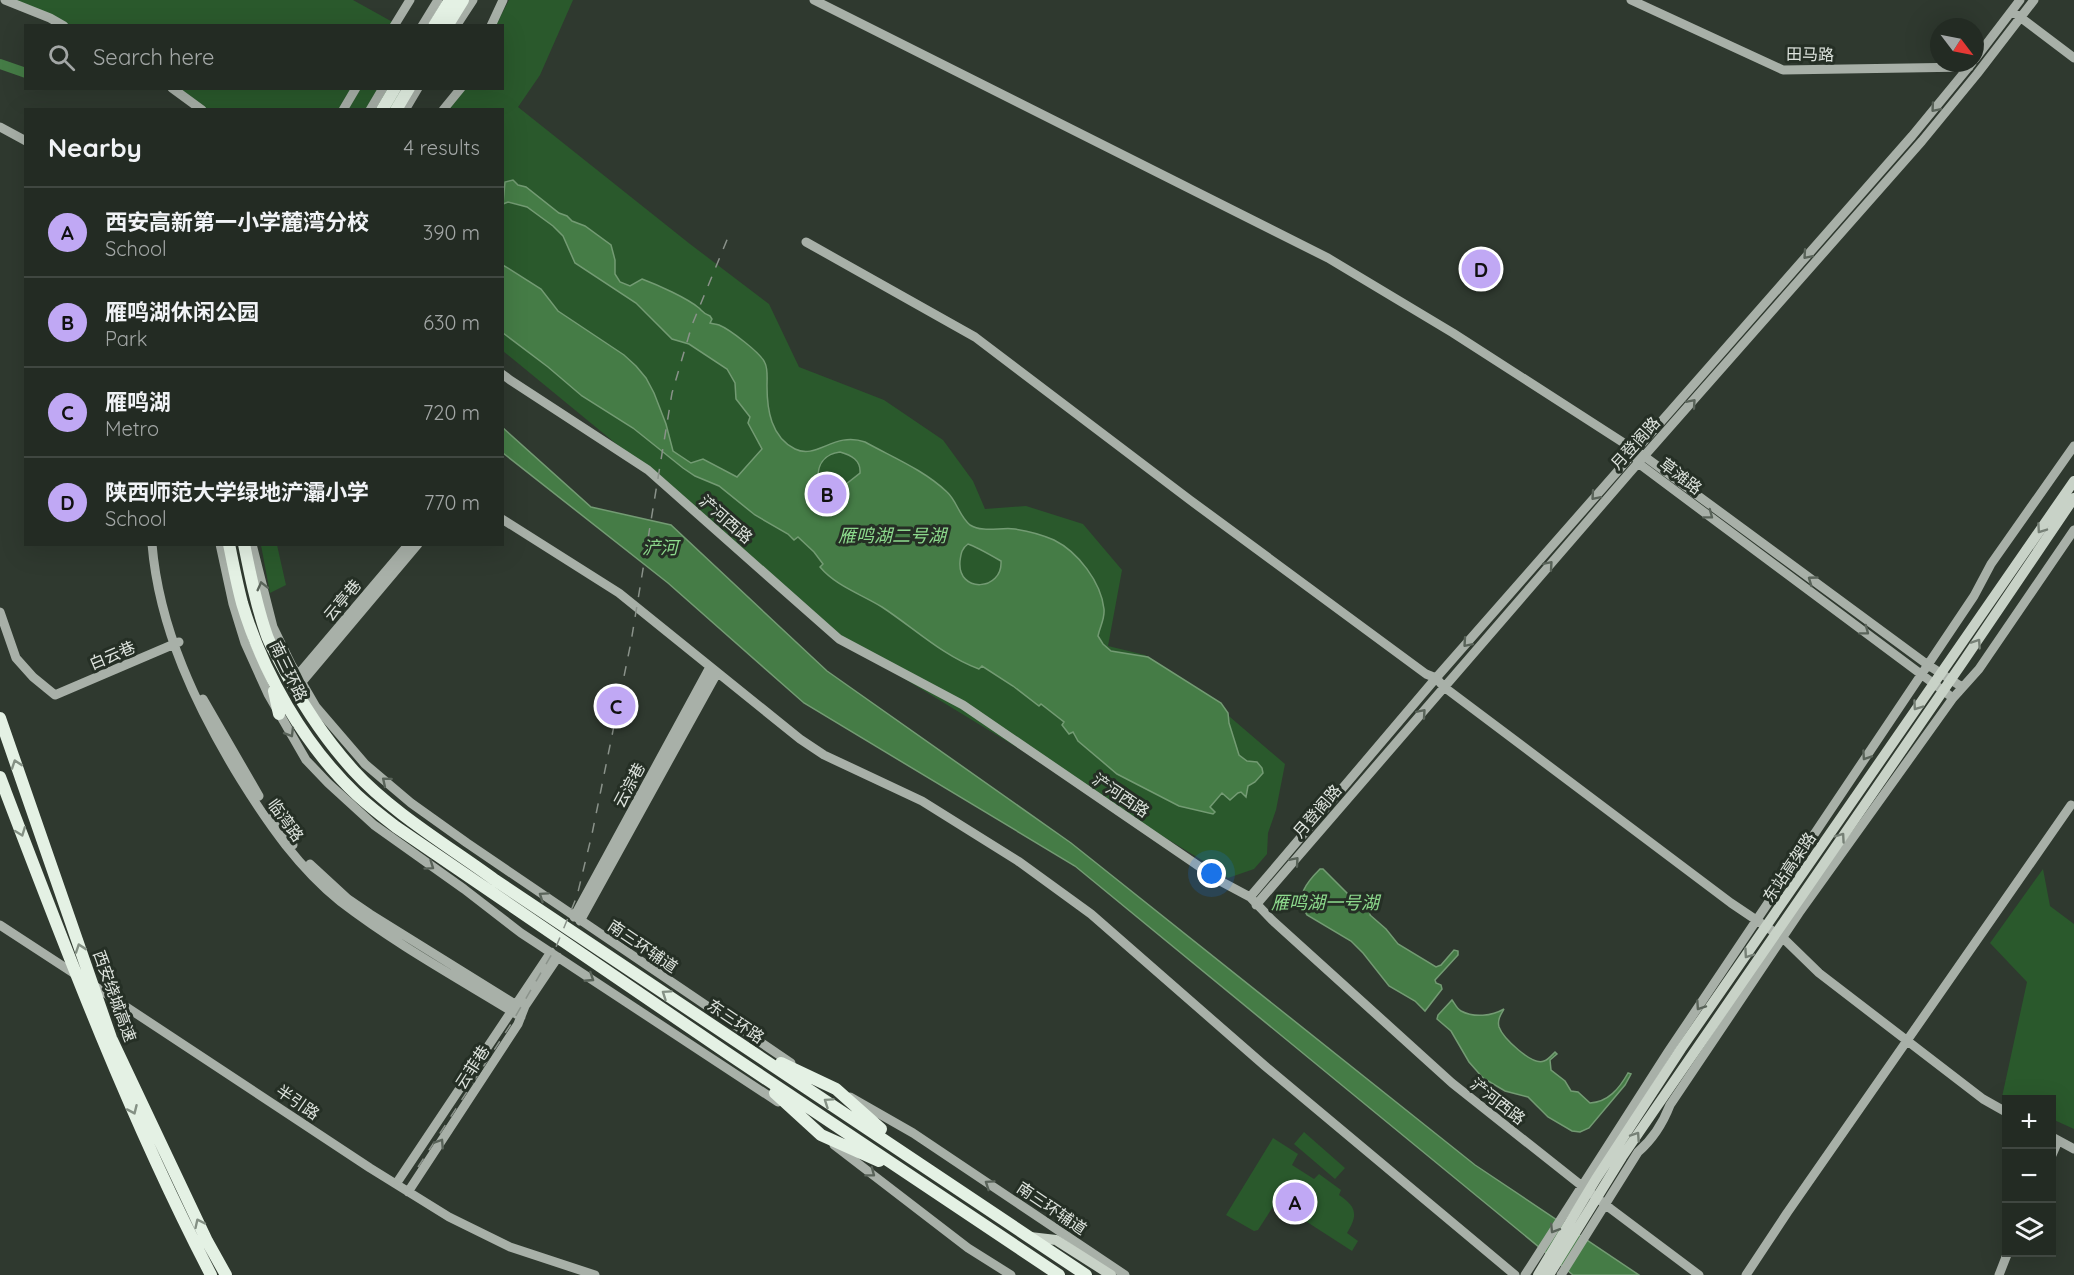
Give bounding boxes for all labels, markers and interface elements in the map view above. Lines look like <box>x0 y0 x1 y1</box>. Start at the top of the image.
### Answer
north arrow <box>1930 18 1984 72</box>
search box <box>24 24 504 90</box>
icon: search <box>45 41 78 74</box>
text: Search here <box>93 43 214 71</box>
street label: 田马路 <box>1786 44 1834 64</box>
one-way arrow <box>1931 101 1942 112</box>
text: Nearby <box>48 131 142 164</box>
text: 4 results <box>404 135 480 160</box>
text: 西安高新第一小学麓湾分校 <box>105 208 369 236</box>
text: A <box>61 220 74 245</box>
text: 390 m <box>423 220 480 245</box>
text: School <box>105 236 167 261</box>
pin: D <box>1462 246 1500 292</box>
one-way arrow <box>1803 248 1814 259</box>
text: 雁鸣湖休闲公园 <box>105 298 259 326</box>
text: B <box>61 310 74 335</box>
text: 630 m <box>423 310 480 335</box>
text: Park <box>105 326 147 351</box>
text: 雁鸣湖 <box>105 388 171 416</box>
one-way arrow <box>1685 399 1696 410</box>
text: C <box>61 400 74 425</box>
text: 720 m <box>423 400 480 425</box>
street label: 月登阁路 <box>1606 413 1664 473</box>
text: Metro <box>105 416 159 441</box>
street label: 草滩路 <box>1656 454 1706 498</box>
pin: B <box>808 472 846 516</box>
text: 陕西师范大学绿地浐灞小学 <box>105 478 369 506</box>
text: D <box>60 490 75 515</box>
text: 770 m <box>424 490 480 515</box>
street label: 浐河西路 <box>695 490 757 548</box>
one-way arrow <box>1591 490 1602 500</box>
text: School <box>105 506 167 531</box>
one-way arrow <box>1702 508 1713 519</box>
one-way arrow <box>2037 523 2048 534</box>
water label: 雁鸣湖二号湖 <box>838 524 949 547</box>
water label: 浐河 <box>642 536 681 559</box>
one-way arrow <box>1542 561 1553 572</box>
street label: 云亭巷 <box>319 575 365 625</box>
one-way arrow <box>1808 576 1819 587</box>
one-way arrow <box>257 581 270 591</box>
one-way arrow <box>1859 624 1870 635</box>
street label: 白云巷 <box>86 636 138 674</box>
one-way arrow <box>1463 636 1474 647</box>
street label: 南三环路 <box>266 638 312 704</box>
one-way arrow <box>1969 638 1980 649</box>
pin: C <box>596 684 636 728</box>
one-way arrow <box>1913 700 1924 711</box>
one-way arrow <box>1415 709 1426 720</box>
one-way arrow <box>283 727 295 737</box>
one-way arrow <box>1862 750 1873 761</box>
one-way arrow <box>11 759 24 770</box>
street label: 云淙巷 <box>609 759 649 811</box>
street label: 浐河西路 <box>1089 769 1153 821</box>
one-way arrow <box>382 778 393 789</box>
street label: 月登阁路 <box>1288 780 1346 842</box>
street label: 临湾路 <box>264 795 308 845</box>
one-way arrow <box>14 826 26 837</box>
street label: 东站高架路 <box>1758 828 1820 906</box>
one-way arrow <box>1834 833 1845 844</box>
one-way arrow <box>1288 857 1299 867</box>
one-way arrow <box>424 859 435 870</box>
your location <box>1197 859 1226 888</box>
water label: 雁鸣湖一号湖 <box>1271 891 1382 914</box>
one-way arrow <box>539 892 550 903</box>
street label: 南三环辅道 <box>604 915 682 977</box>
one-way arrow <box>75 943 88 954</box>
street label: 西安绕城高速 <box>89 947 141 1045</box>
one-way arrow <box>1744 947 1755 958</box>
one-way arrow <box>583 971 594 982</box>
one-way arrow <box>662 990 673 1001</box>
street label: 东三环路 <box>704 995 768 1047</box>
one-way arrow <box>1696 999 1707 1010</box>
street label: 云菲巷 <box>451 1041 493 1093</box>
street label: 浐河西路 <box>1467 1073 1529 1129</box>
street label: 半引路 <box>273 1080 323 1124</box>
map controls <box>2002 1095 2056 1257</box>
button: + <box>2002 1095 2056 1149</box>
one-way arrow <box>824 1098 835 1109</box>
one-way arrow <box>126 1104 138 1115</box>
one-way arrow <box>1629 1132 1640 1143</box>
one-way arrow <box>433 1139 444 1150</box>
button: − <box>2002 1149 2056 1203</box>
one-way arrow <box>864 1166 875 1177</box>
street label: 南三环辅道 <box>1013 1177 1091 1239</box>
one-way arrow <box>985 1180 996 1191</box>
pin: A <box>1276 1180 1314 1224</box>
button: layers <box>2002 1203 2056 1257</box>
one-way arrow <box>194 1219 206 1230</box>
one-way arrow <box>1550 1223 1562 1233</box>

